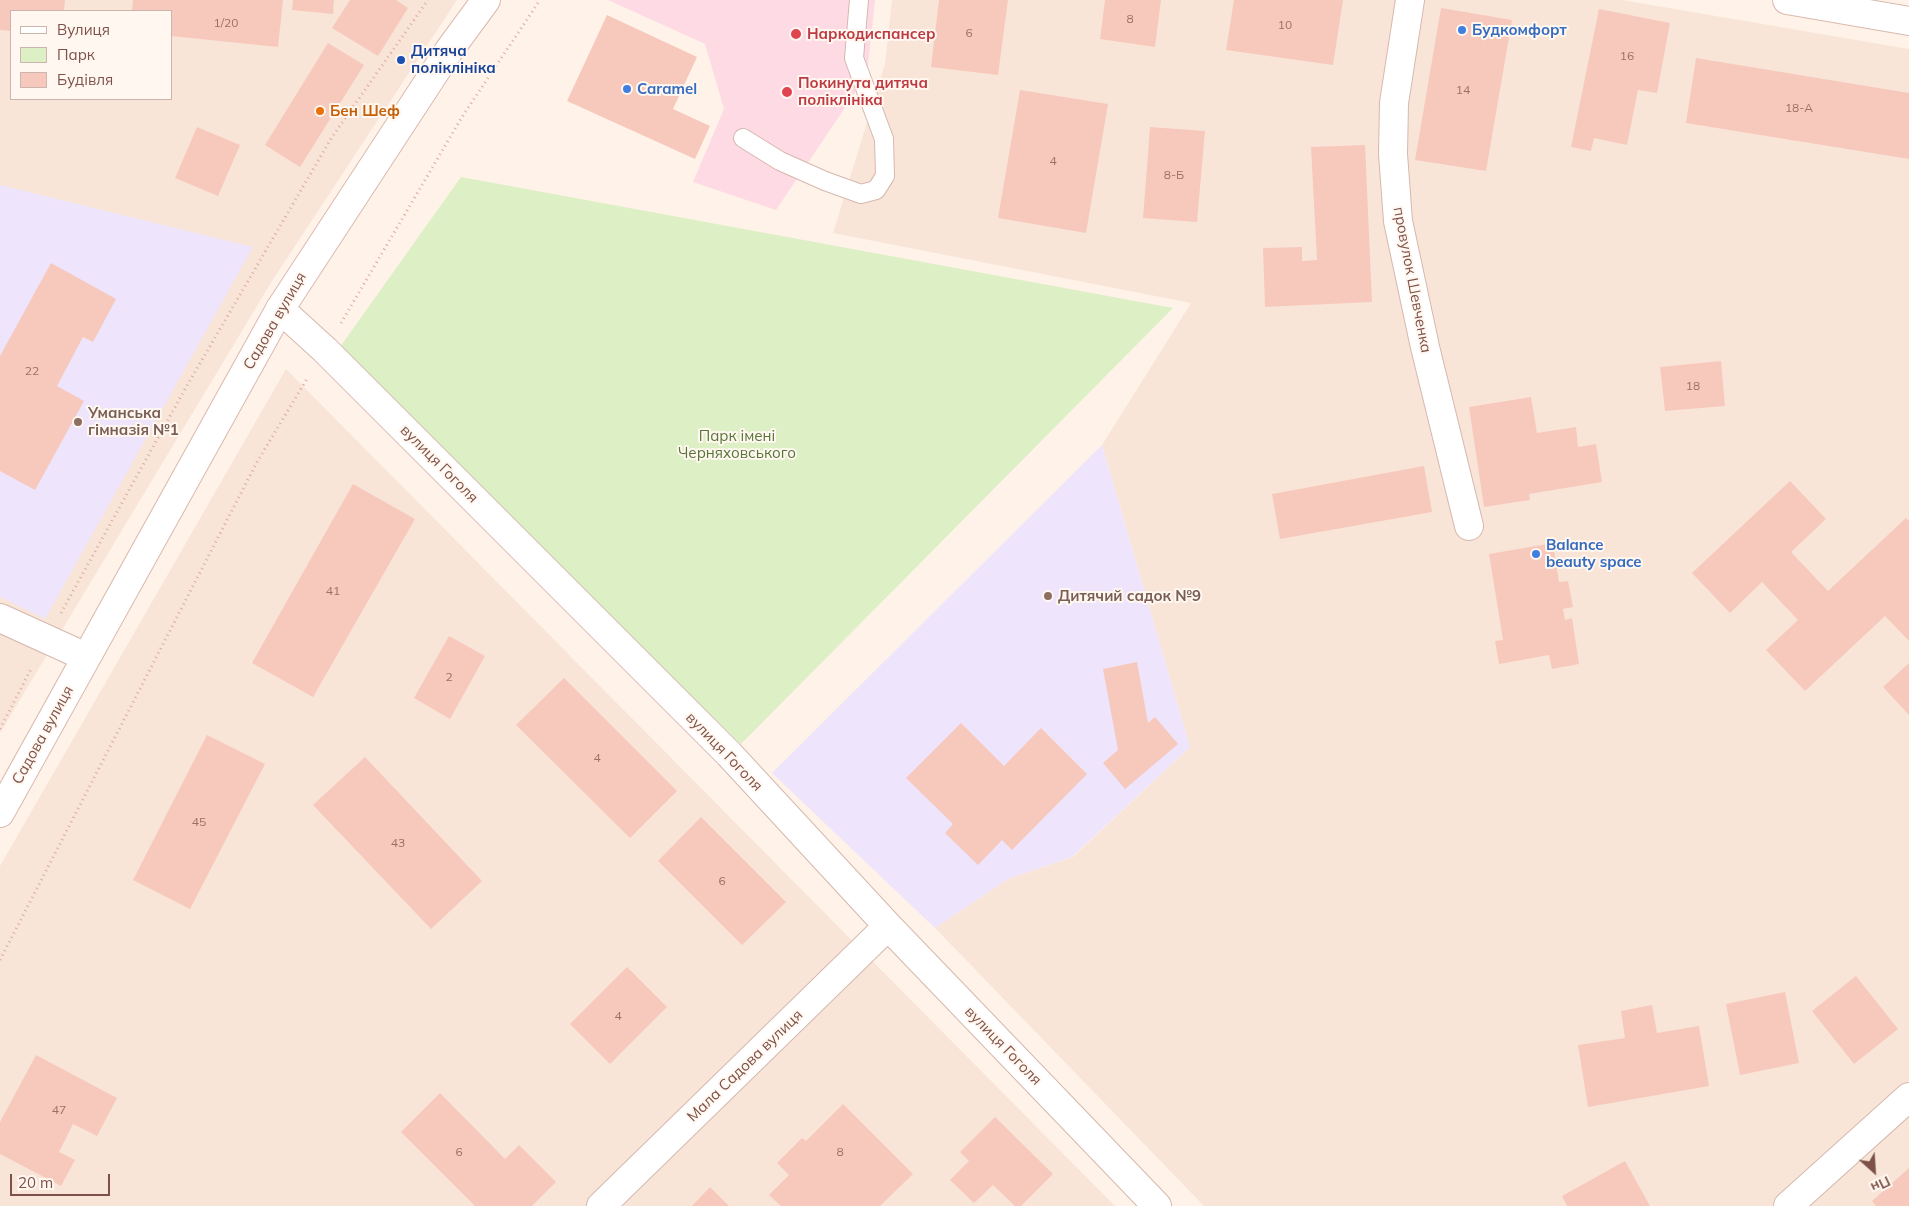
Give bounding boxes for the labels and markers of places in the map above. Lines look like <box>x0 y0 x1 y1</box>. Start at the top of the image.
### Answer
place label: Будкомфорт <box>1472 21 1567 39</box>
marker: Будкомфорт <box>1456 24 1468 36</box>
place label: Наркодиспансер <box>807 25 935 43</box>
marker: Наркодиспансер <box>789 27 803 41</box>
place label: Дитяча поліклініка <box>411 42 496 77</box>
marker: Дитяча поліклініка <box>395 54 407 66</box>
place label: Покинута дитяча поліклініка <box>798 74 928 109</box>
place label: Caramel <box>637 80 697 98</box>
marker: Caramel <box>621 83 633 95</box>
marker: Покинута дитяча поліклініка <box>780 85 794 99</box>
place label: Бен Шеф <box>330 102 400 120</box>
marker: Бен Шеф <box>314 105 326 117</box>
place label: Уманська гімназія №1 <box>88 404 179 439</box>
marker: Уманська гімназія №1 <box>72 416 84 428</box>
place label: Balance beauty space <box>1546 536 1642 571</box>
marker: Balance beauty space <box>1530 548 1542 560</box>
place label: Дитячий садок №9 <box>1058 587 1201 605</box>
marker: Дитячий садок №9 <box>1042 590 1054 602</box>

